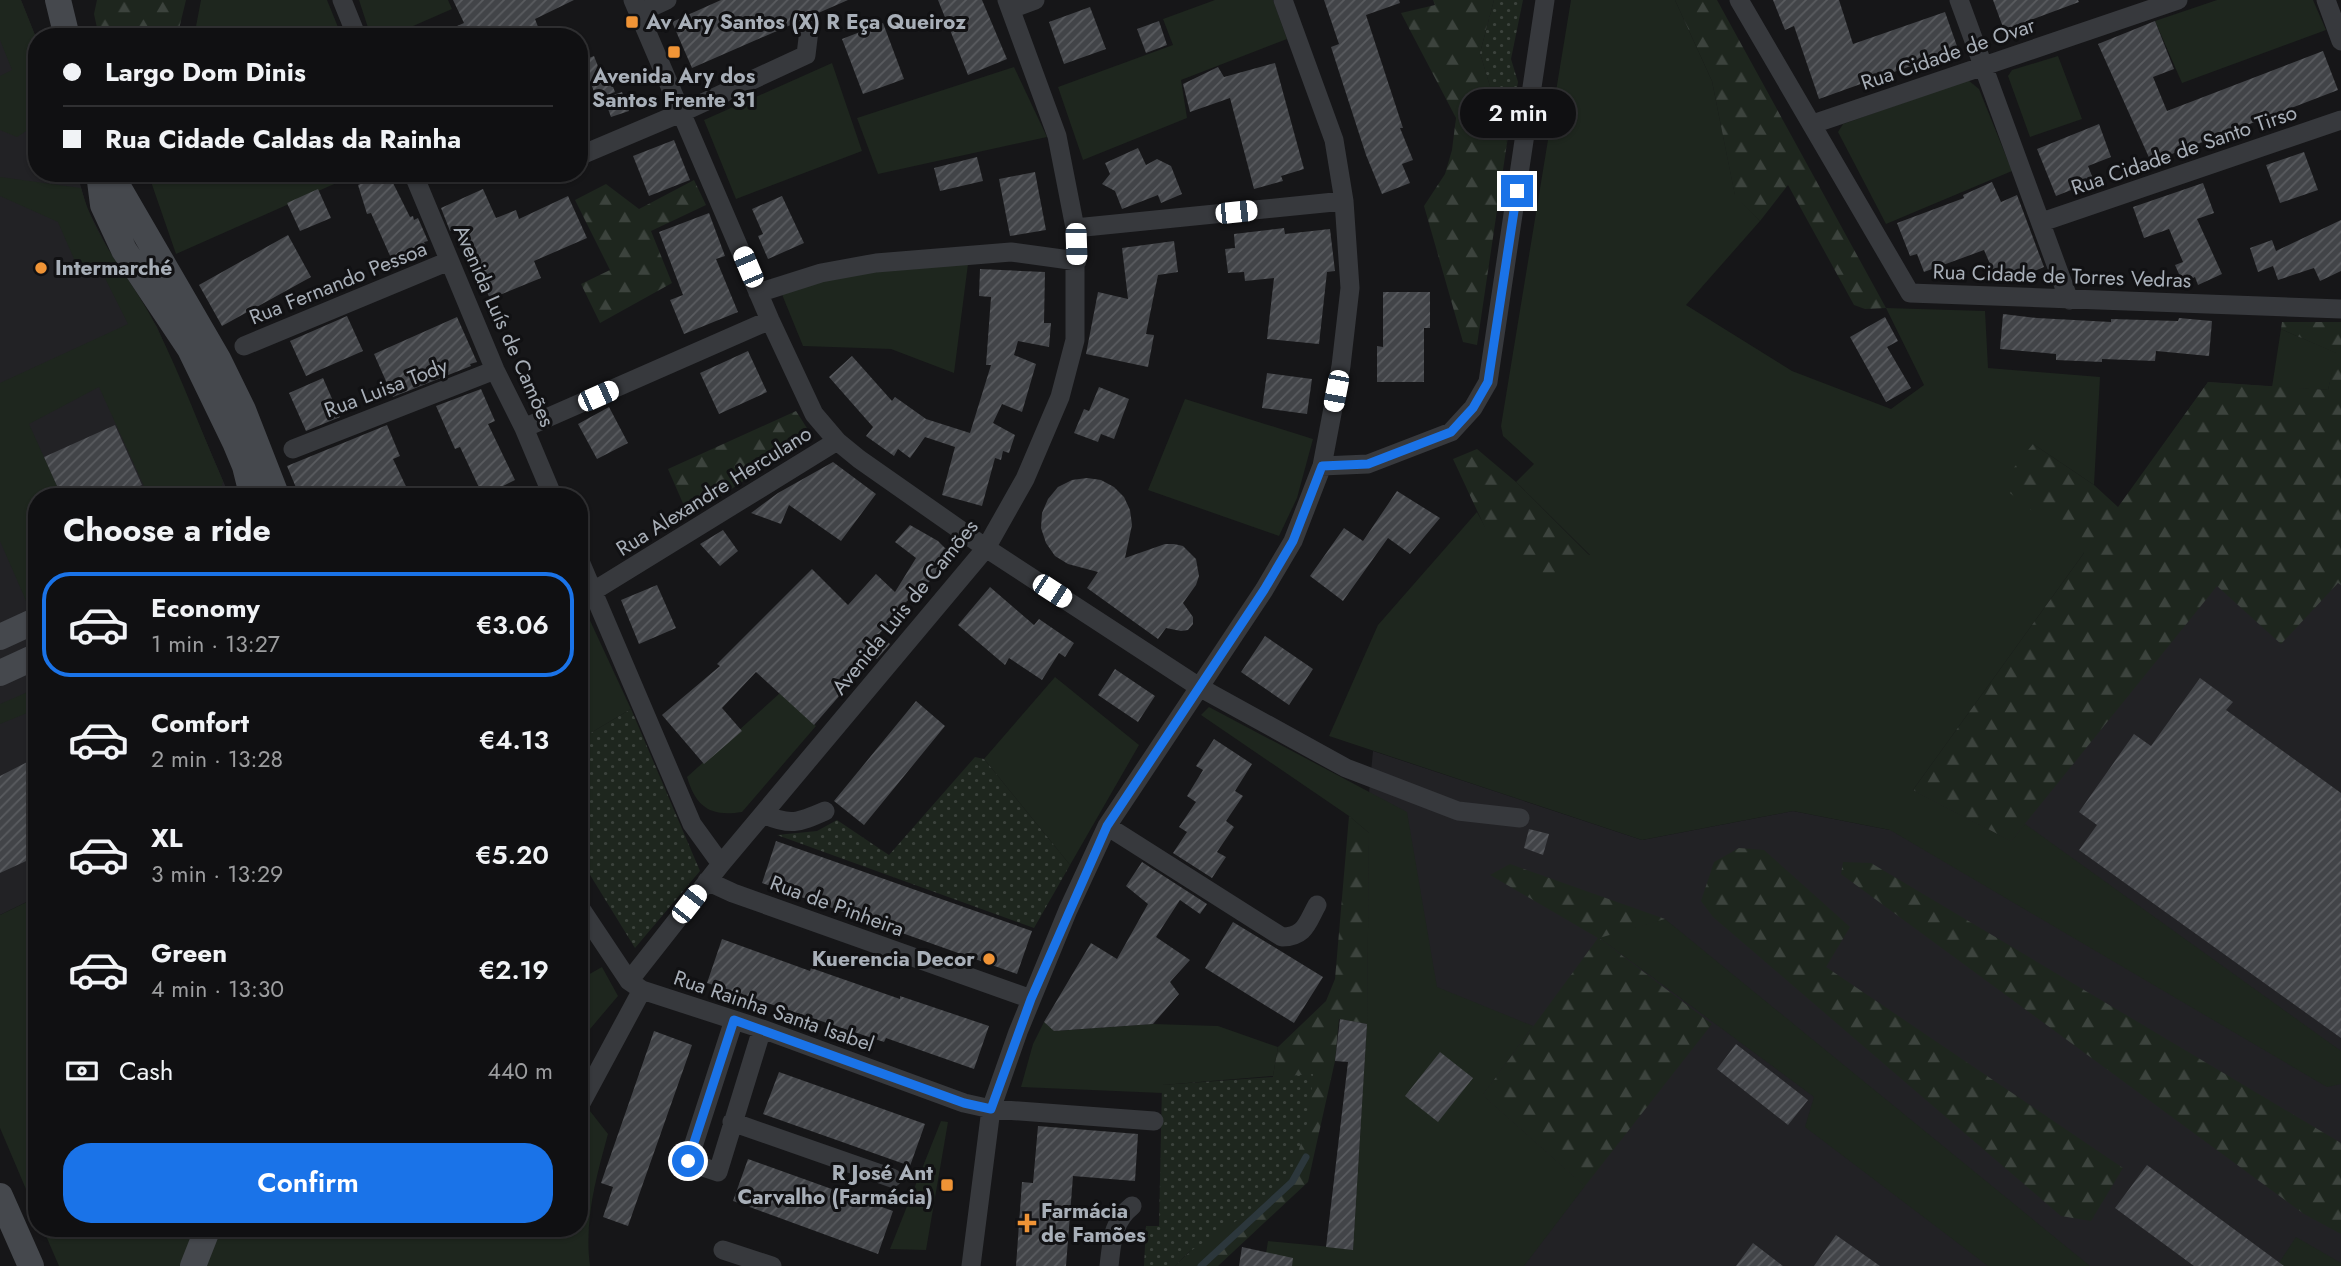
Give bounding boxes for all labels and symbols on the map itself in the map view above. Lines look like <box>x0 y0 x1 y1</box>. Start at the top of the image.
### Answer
place label: Av Ary Santos (X) R Eça Queiroz <box>645 7 966 37</box>
street label: Rua Cidade de Ovar <box>1857 10 2040 98</box>
marker: Av Ary Santos (X) R Eça Queiroz <box>624 14 640 30</box>
marker: Avenida Ary dos Santos Frente 31 <box>666 44 682 60</box>
place label: Avenida Ary dos Santos Frente 31 <box>592 61 756 115</box>
callout: 2 min <box>1459 90 1575 138</box>
street label: Rua Cidade de Santo Tirso <box>2067 97 2301 203</box>
route end <box>1501 175 1533 207</box>
car <box>1215 199 1258 225</box>
street label: Avenida Luís de Camões <box>446 220 562 432</box>
car <box>1065 223 1088 265</box>
street label: Rua Fernando Pessoa <box>245 234 431 332</box>
car <box>731 244 766 290</box>
place label: Intermarché <box>55 253 172 283</box>
street label: Rua Cidade de Torres Vedras <box>1932 256 2192 296</box>
marker: Intermarché <box>33 260 49 276</box>
street label: Rua Luisa Tody <box>320 350 453 425</box>
car <box>1322 368 1351 414</box>
car <box>575 378 622 414</box>
street label: Rua Alexandre Herculano <box>610 419 818 563</box>
street label: Avenida Luis de Camões <box>825 513 985 701</box>
car <box>1029 571 1076 611</box>
street label: Rua de Pinheira <box>766 868 908 944</box>
car <box>668 881 711 927</box>
place label: Kuerencia Decor <box>812 944 975 974</box>
marker: Kuerencia Decor <box>981 951 997 967</box>
street label: Rua Rainha Santa Isabel <box>670 963 878 1059</box>
route start <box>672 1145 704 1177</box>
place label: R José Ant Carvalho (Farmácia) <box>738 1158 933 1212</box>
marker: R José Ant Carvalho (Farmácia) <box>939 1177 955 1193</box>
place label: Farmácia de Famões <box>1041 1196 1146 1250</box>
marker: Farmácia de Famões <box>1019 1215 1035 1231</box>

